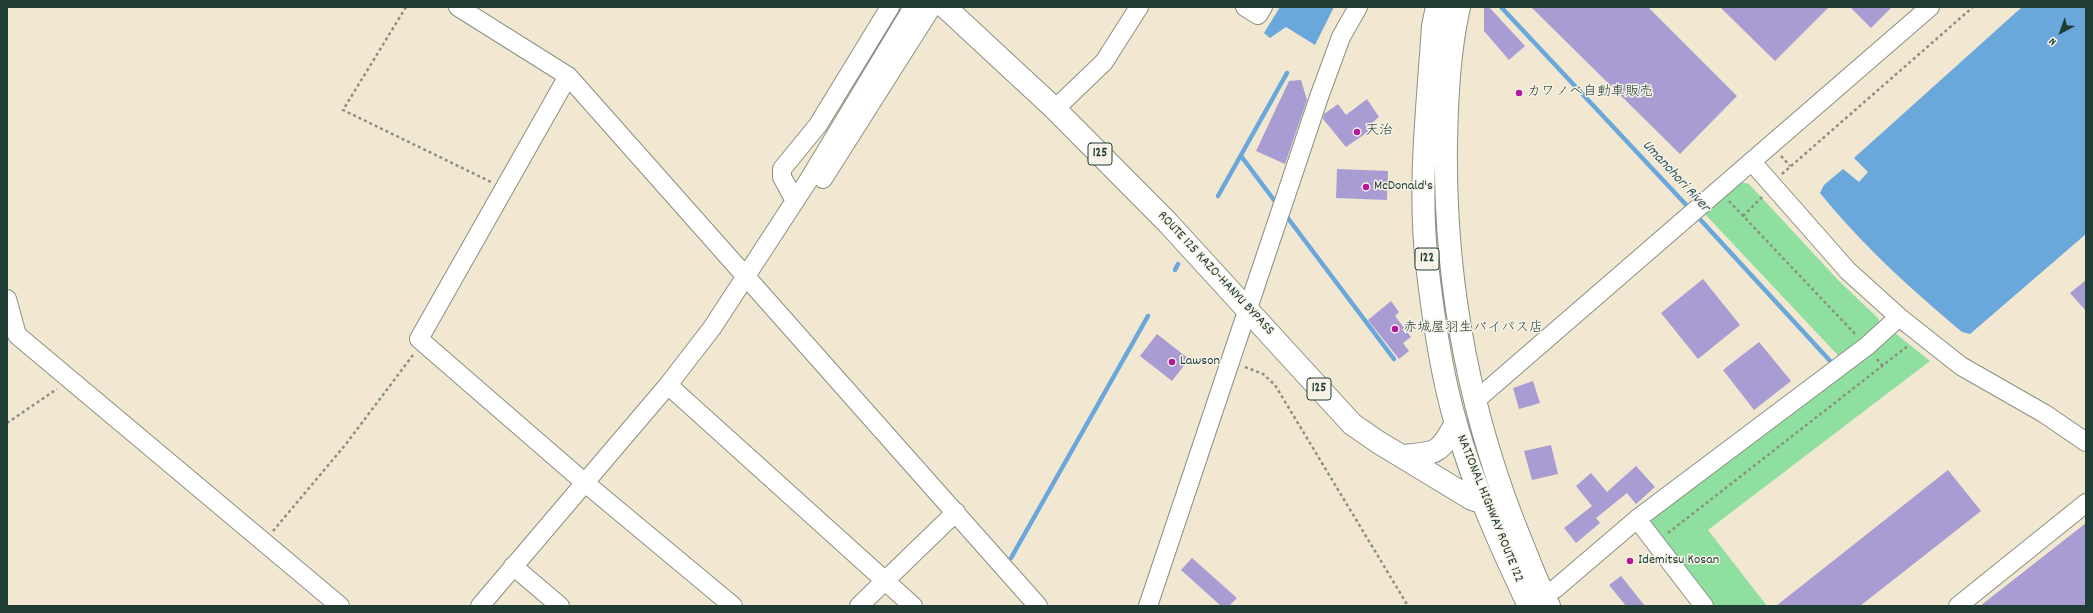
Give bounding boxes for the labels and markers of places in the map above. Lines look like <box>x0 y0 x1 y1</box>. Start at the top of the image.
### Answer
place label: カワノベ自動車販売 <box>1527 85 1653 101</box>
marker: カワノベ自動車販売 <box>1514 88 1524 98</box>
place label: 天治 <box>1365 124 1393 140</box>
marker: 天治 <box>1352 127 1362 137</box>
place label: McDonald's <box>1374 179 1433 195</box>
marker: McDonald's <box>1361 182 1371 192</box>
place label: 赤城屋羽生バイパス店 <box>1403 321 1543 337</box>
marker: 赤城屋羽生バイパス店 <box>1390 324 1400 334</box>
place label: Lawson <box>1180 354 1220 370</box>
marker: Lawson <box>1167 357 1177 367</box>
place label: Idemitsu Kosan <box>1638 553 1719 569</box>
marker: Idemitsu Kosan <box>1625 556 1635 566</box>

